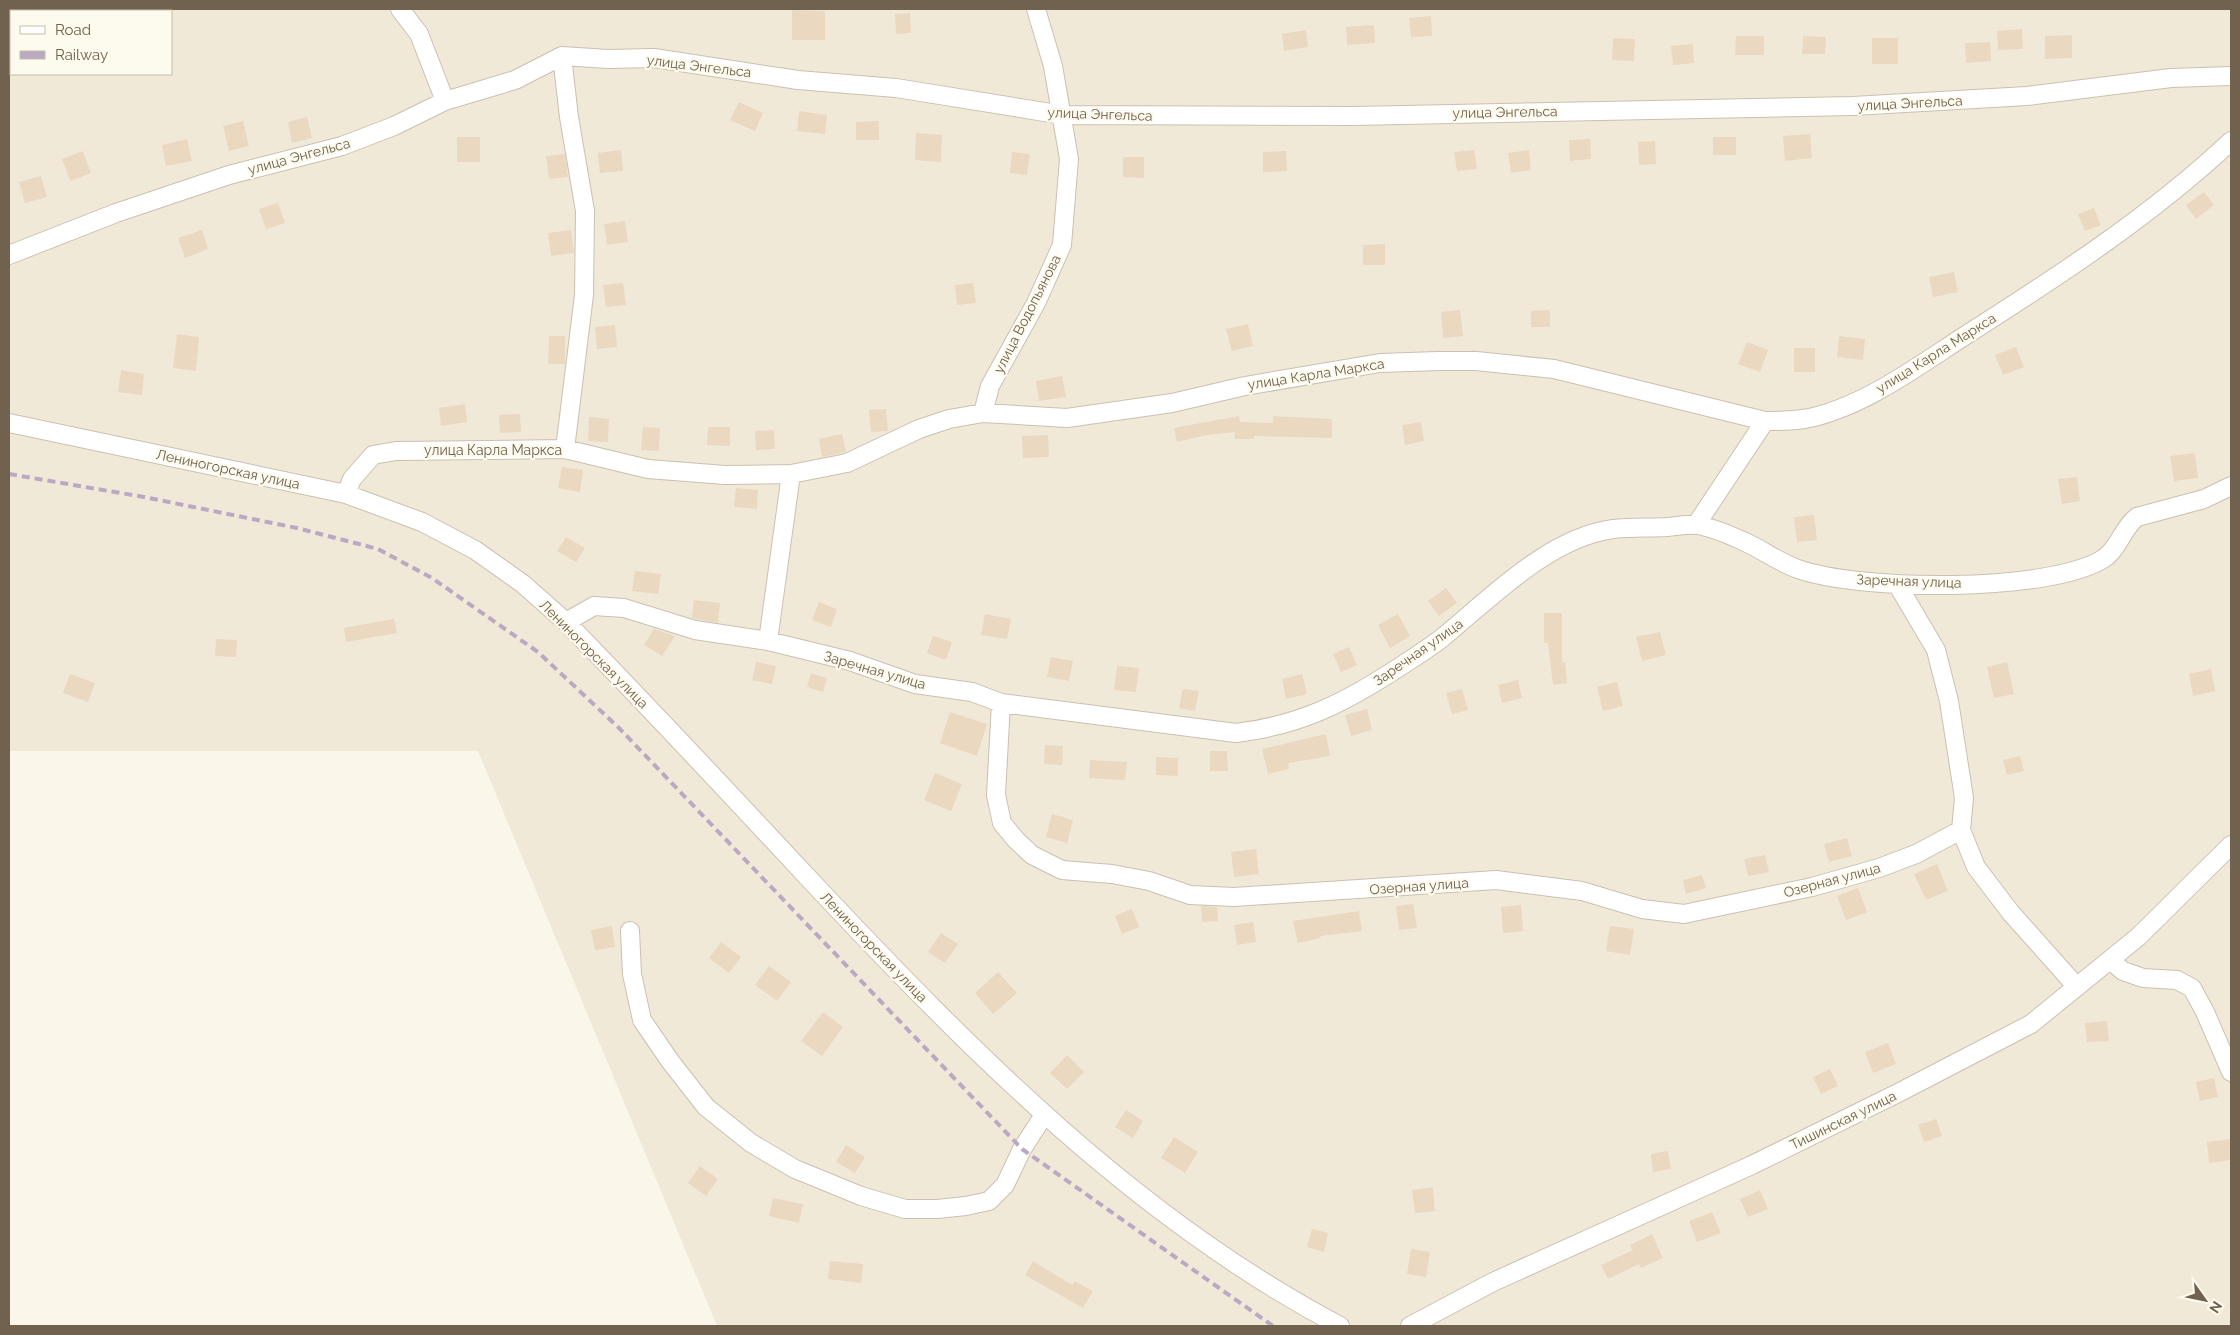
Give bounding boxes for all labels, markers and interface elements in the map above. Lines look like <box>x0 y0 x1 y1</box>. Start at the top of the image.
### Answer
legend <box>10 10 172 75</box>
text: Road <box>55 21 91 39</box>
text: Railway <box>55 46 108 64</box>
street label: улица Энгельса <box>646 52 752 80</box>
street label: улица Энгельса <box>1857 92 1963 114</box>
street label: улица Энгельса <box>1452 103 1558 121</box>
street label: улица Энгельса <box>1047 104 1153 124</box>
street label: улица Энгельса <box>246 135 352 177</box>
street label: улица Водопьянова <box>990 252 1064 376</box>
street label: улица Карла Маркса <box>1873 310 1999 396</box>
street label: улица Карла Маркса <box>1247 355 1385 393</box>
street label: улица Карла Маркса <box>424 442 562 458</box>
street label: Лениногорская улица <box>155 446 301 492</box>
street label: Заречная улица <box>1856 571 1962 591</box>
street label: Лениногорская улица <box>537 597 651 711</box>
street label: Заречная улица <box>1370 615 1466 689</box>
street label: Заречная улица <box>822 648 928 692</box>
street label: Озерная улица <box>1782 859 1882 901</box>
street label: Озерная улица <box>1369 875 1469 897</box>
street label: Лениногорская улица <box>817 889 931 1005</box>
street label: Тишинская улица <box>1787 1087 1899 1153</box>
north arrow <box>2180 1275 2230 1325</box>
text: N <box>2206 1298 2226 1316</box>

